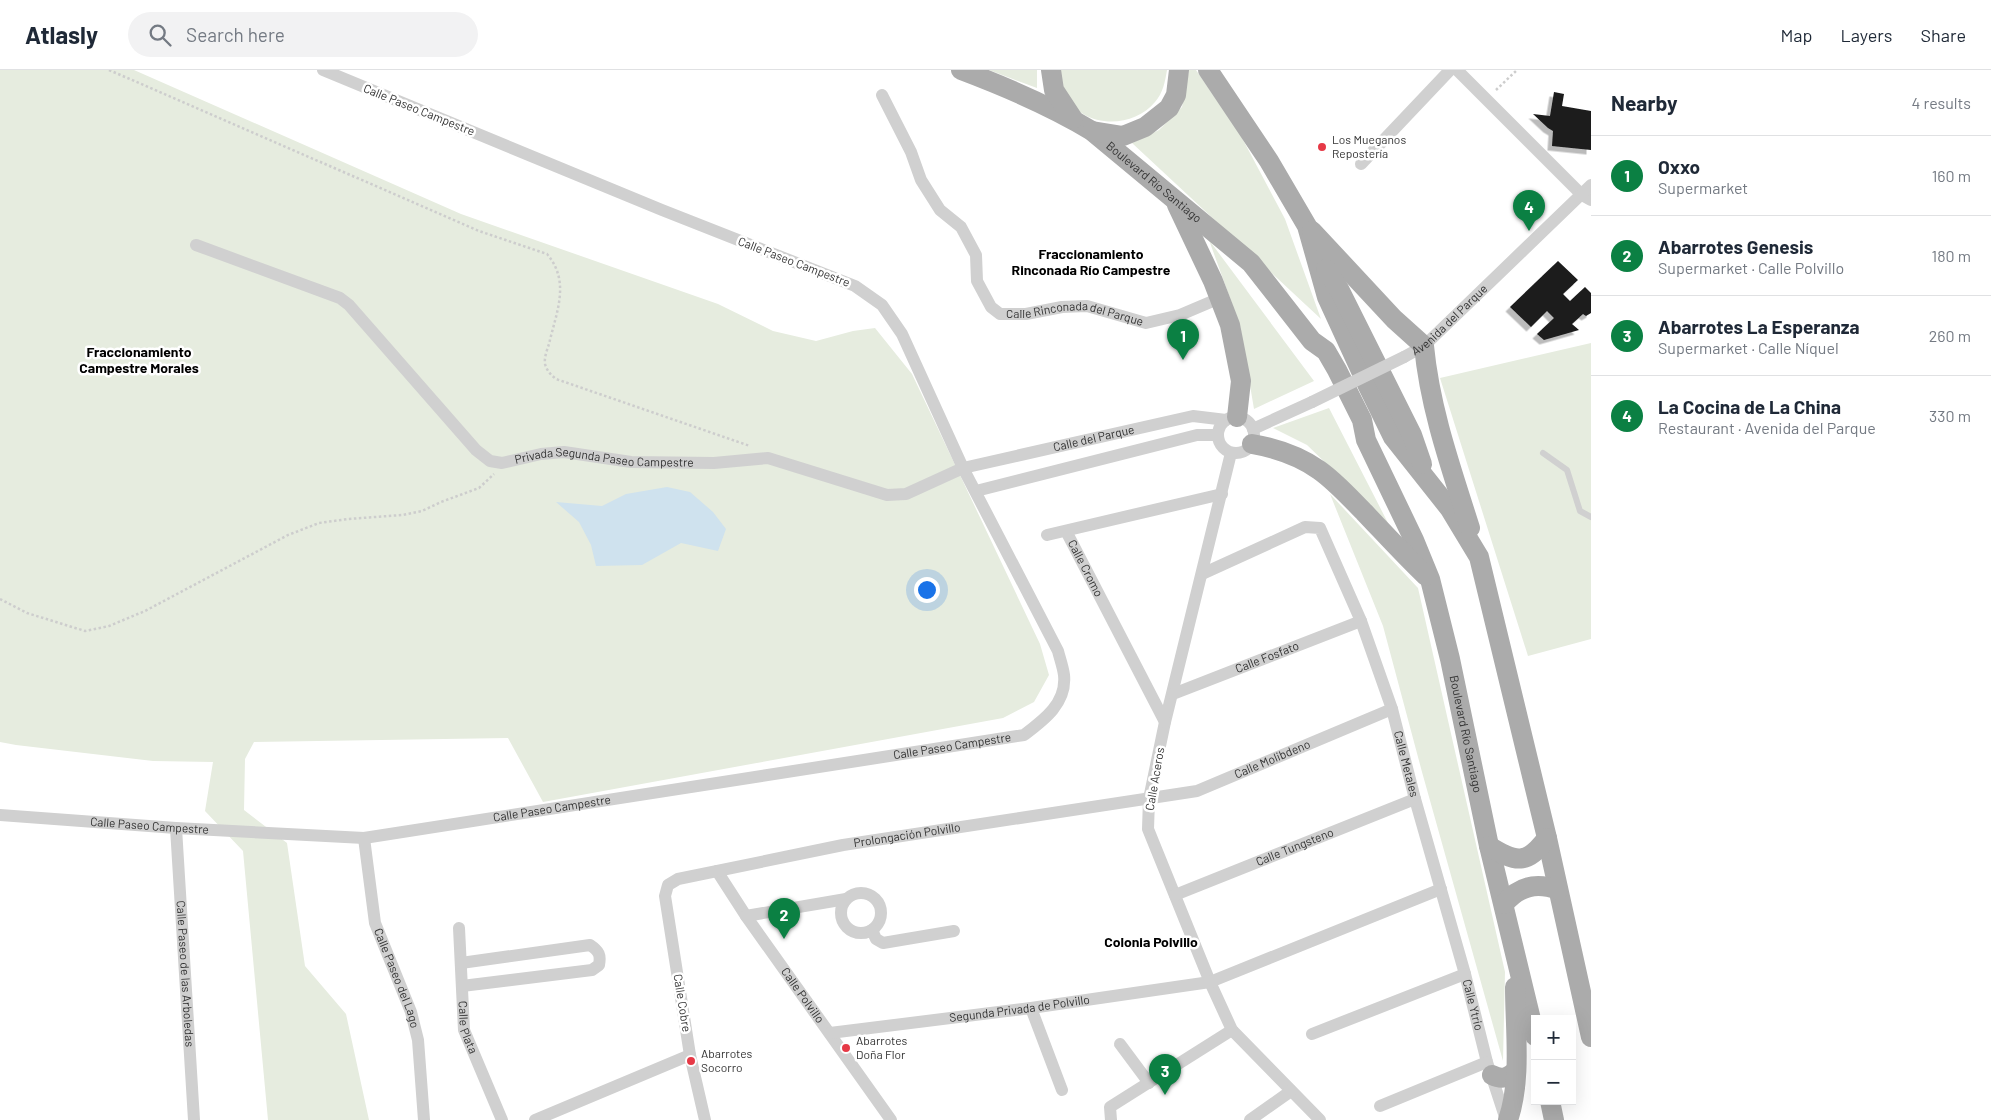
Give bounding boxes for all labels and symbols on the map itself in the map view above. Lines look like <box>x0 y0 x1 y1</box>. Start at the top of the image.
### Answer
street label: Calle Paseo Campestre <box>362 80 477 138</box>
place label: Los Mueganos Repostería <box>1332 132 1406 160</box>
street label: Boulevard Río Santiago <box>1104 138 1205 225</box>
marker: Los Mueganos Repostería <box>1316 141 1328 153</box>
pin: 4 <box>1513 190 1545 231</box>
street label: Calle Paseo Campestre <box>736 233 852 289</box>
district label: Fraccionamiento Rinconada Río Campestre <box>1012 245 1171 278</box>
street label: Avenida del Parque <box>1409 281 1490 358</box>
street label: Calle Rinconada del Parque <box>1006 298 1145 328</box>
pin: 1 <box>1167 319 1199 360</box>
district label: Fraccionamiento Campestre Morales <box>79 343 199 376</box>
street label: Calle del Parque <box>1052 422 1135 453</box>
street label: Privada Segunda Paseo Campestre <box>513 444 694 469</box>
street label: Calle Cromo <box>1066 537 1107 599</box>
your location <box>914 577 940 603</box>
street label: Calle Fosfato <box>1233 638 1301 675</box>
street label: Boulevard Río Santiago <box>1448 674 1486 794</box>
street label: Calle Paseo Campestre <box>892 729 1012 761</box>
street label: Calle Metales <box>1392 729 1422 799</box>
street label: Calle Molibdeno <box>1232 736 1312 781</box>
street label: Calle Aceros <box>1142 746 1167 812</box>
street label: Calle Paseo Campestre <box>492 792 612 824</box>
street label: Calle Paseo Campestre <box>90 814 209 836</box>
street label: Prolongación Polvillo <box>852 819 961 849</box>
street label: Calle Tungsteno <box>1253 824 1335 868</box>
pin: 2 <box>768 898 800 939</box>
street label: Calle Paseo de las Arboledas <box>174 900 197 1048</box>
street label: Calle Paseo del Lago <box>372 926 423 1029</box>
district label: Colonia Polvillo <box>1104 933 1198 950</box>
street label: Calle Polvillo <box>779 964 828 1025</box>
street label: Calle Cobre <box>671 973 694 1033</box>
street label: Calle Ytrio <box>1461 978 1487 1032</box>
street label: Segunda Privada de Polvillo <box>948 992 1090 1024</box>
street label: Calle Plata <box>457 1000 481 1055</box>
place label: Abarrotes Doña Flor <box>856 1033 908 1061</box>
marker: Abarrotes Doña Flor <box>840 1042 852 1054</box>
place label: Abarrotes Socorro <box>701 1046 753 1074</box>
pin: 3 <box>1149 1054 1181 1095</box>
marker: Abarrotes Socorro <box>685 1055 697 1067</box>

